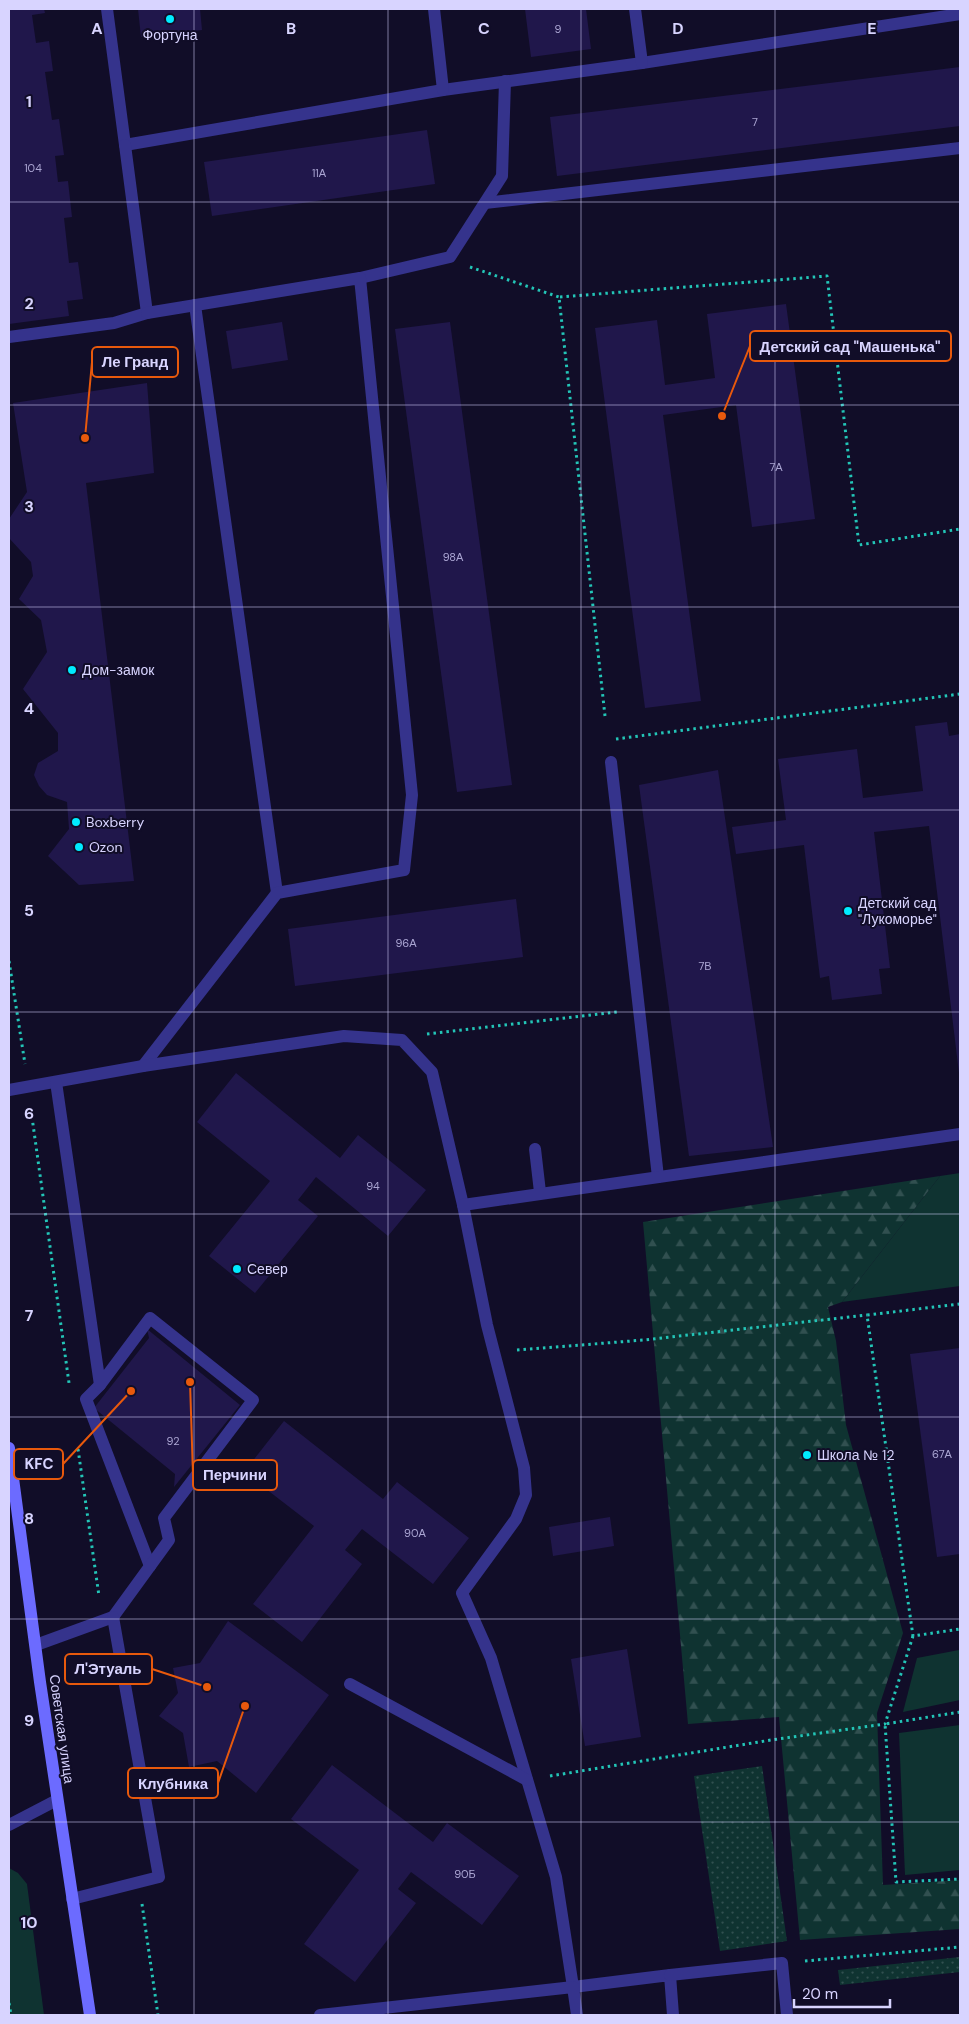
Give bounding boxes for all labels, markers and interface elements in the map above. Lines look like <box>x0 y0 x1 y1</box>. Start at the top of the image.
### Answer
marker: Фортуна <box>164 13 176 25</box>
text: A <box>91 18 103 39</box>
text: B <box>286 18 296 39</box>
text: C <box>478 18 490 39</box>
text: D <box>672 18 684 39</box>
text: E <box>867 18 877 39</box>
house number: 9 <box>555 22 562 36</box>
place label: Фортуна <box>143 26 198 44</box>
text: 1 <box>26 91 32 112</box>
house number: 7 <box>752 115 758 129</box>
house number: 104 <box>24 161 42 175</box>
house number: 11А <box>312 166 327 180</box>
text: 2 <box>24 293 34 314</box>
callout: Детский сад "Машенька" <box>750 331 951 361</box>
text: Детский сад "Машенька" <box>760 337 940 357</box>
callout: Ле Гранд <box>92 347 178 377</box>
text: Ле Гранд <box>102 352 169 372</box>
house number: 7А <box>769 460 783 474</box>
text: 3 <box>24 496 34 517</box>
house number: 98А <box>443 550 464 564</box>
place label: Дом-замок <box>82 661 155 679</box>
marker: Дом-замок <box>66 664 78 676</box>
text: 4 <box>24 698 34 719</box>
place label: Boxberry <box>86 813 144 831</box>
marker: Boxberry <box>70 816 82 828</box>
place label: Ozon <box>89 838 123 856</box>
marker: Ozon <box>73 841 85 853</box>
place label: Детский сад "Лукоморье" <box>858 894 937 928</box>
text: 5 <box>24 900 34 921</box>
marker: Детский сад "Лукоморье" <box>842 905 854 917</box>
house number: 96А <box>395 936 417 950</box>
house number: 7В <box>698 959 712 973</box>
text: 6 <box>24 1103 34 1124</box>
house number: 94 <box>366 1179 380 1193</box>
place label: Север <box>247 1260 288 1278</box>
marker: Север <box>231 1263 243 1275</box>
text: 7 <box>25 1305 34 1326</box>
house number: 92 <box>166 1434 180 1448</box>
place label: Школа № 12 <box>817 1446 894 1464</box>
house number: 67А <box>932 1447 953 1461</box>
callout: KFC <box>14 1449 63 1479</box>
marker: Школа № 12 <box>801 1449 813 1461</box>
text: KFC <box>24 1454 54 1474</box>
callout: Перчини <box>193 1460 277 1490</box>
text: Перчини <box>203 1465 267 1485</box>
text: 8 <box>24 1508 34 1529</box>
house number: 90А <box>404 1526 427 1540</box>
callout: Л'Этуаль <box>65 1654 152 1684</box>
text: Л'Этуаль <box>74 1659 142 1679</box>
street label: Советская улица <box>45 1673 79 1785</box>
text: 9 <box>24 1710 34 1731</box>
callout: Клубника <box>128 1768 218 1798</box>
text: Клубника <box>138 1774 209 1794</box>
house number: 90Б <box>454 1867 476 1881</box>
text: 10 <box>20 1912 38 1933</box>
scale bar <box>794 1976 890 2008</box>
text: 20 m <box>802 1984 838 2004</box>

